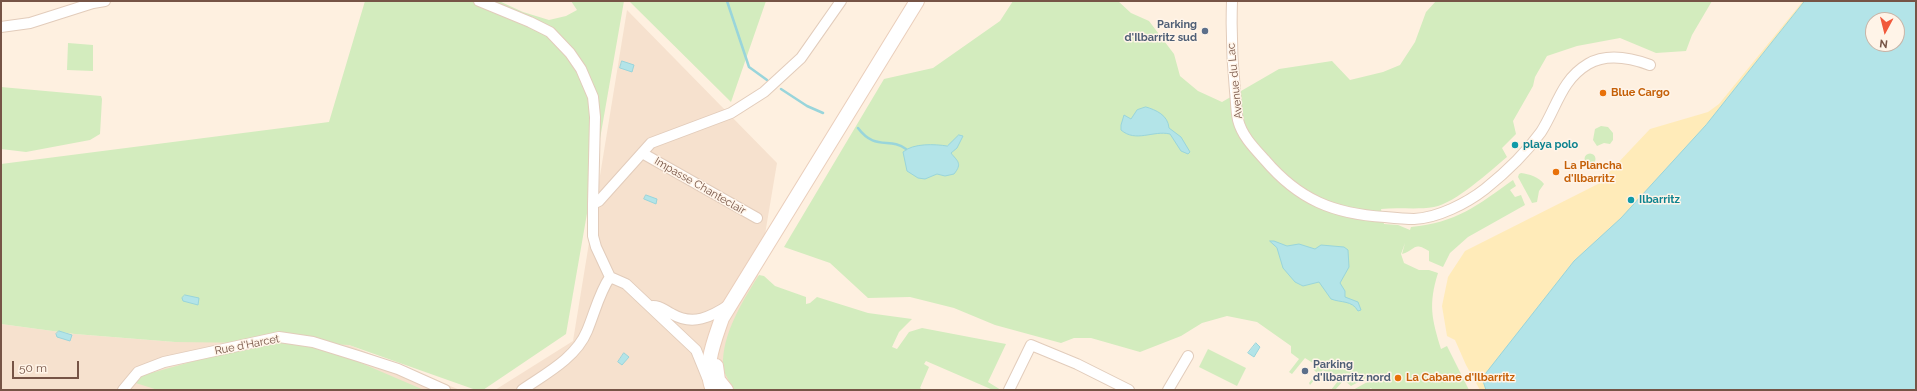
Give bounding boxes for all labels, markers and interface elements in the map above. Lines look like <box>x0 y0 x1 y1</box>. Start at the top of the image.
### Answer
north arrow <box>1865 12 1905 52</box>
place label: Parking d'Ilbarritz sud <box>1124 18 1197 44</box>
marker: Parking d'Ilbarritz sud <box>1200 26 1210 36</box>
text: N <box>1879 36 1889 50</box>
street label: Avenue du Lac <box>1224 43 1246 119</box>
place label: Blue Cargo <box>1611 86 1670 100</box>
marker: Blue Cargo <box>1598 88 1608 98</box>
place label: playa polo <box>1523 138 1578 152</box>
marker: playa polo <box>1510 140 1520 150</box>
street label: Impasse Chanteclair <box>652 154 748 218</box>
place label: La Plancha d'Ilbarritz <box>1564 159 1622 185</box>
marker: La Plancha d'Ilbarritz <box>1551 167 1561 177</box>
place label: Ilbarritz <box>1639 193 1680 207</box>
marker: Ilbarritz <box>1626 195 1636 205</box>
street label: Rue d'Harcet <box>213 332 281 358</box>
scale bar <box>14 353 81 379</box>
place label: Parking d'Ilbarritz nord <box>1313 358 1391 384</box>
text: 50 m <box>19 361 47 375</box>
marker: Parking d'Ilbarritz nord <box>1300 366 1310 376</box>
place label: La Cabane d'Ilbarritz <box>1406 371 1515 385</box>
marker: La Cabane d'Ilbarritz <box>1393 373 1403 383</box>

